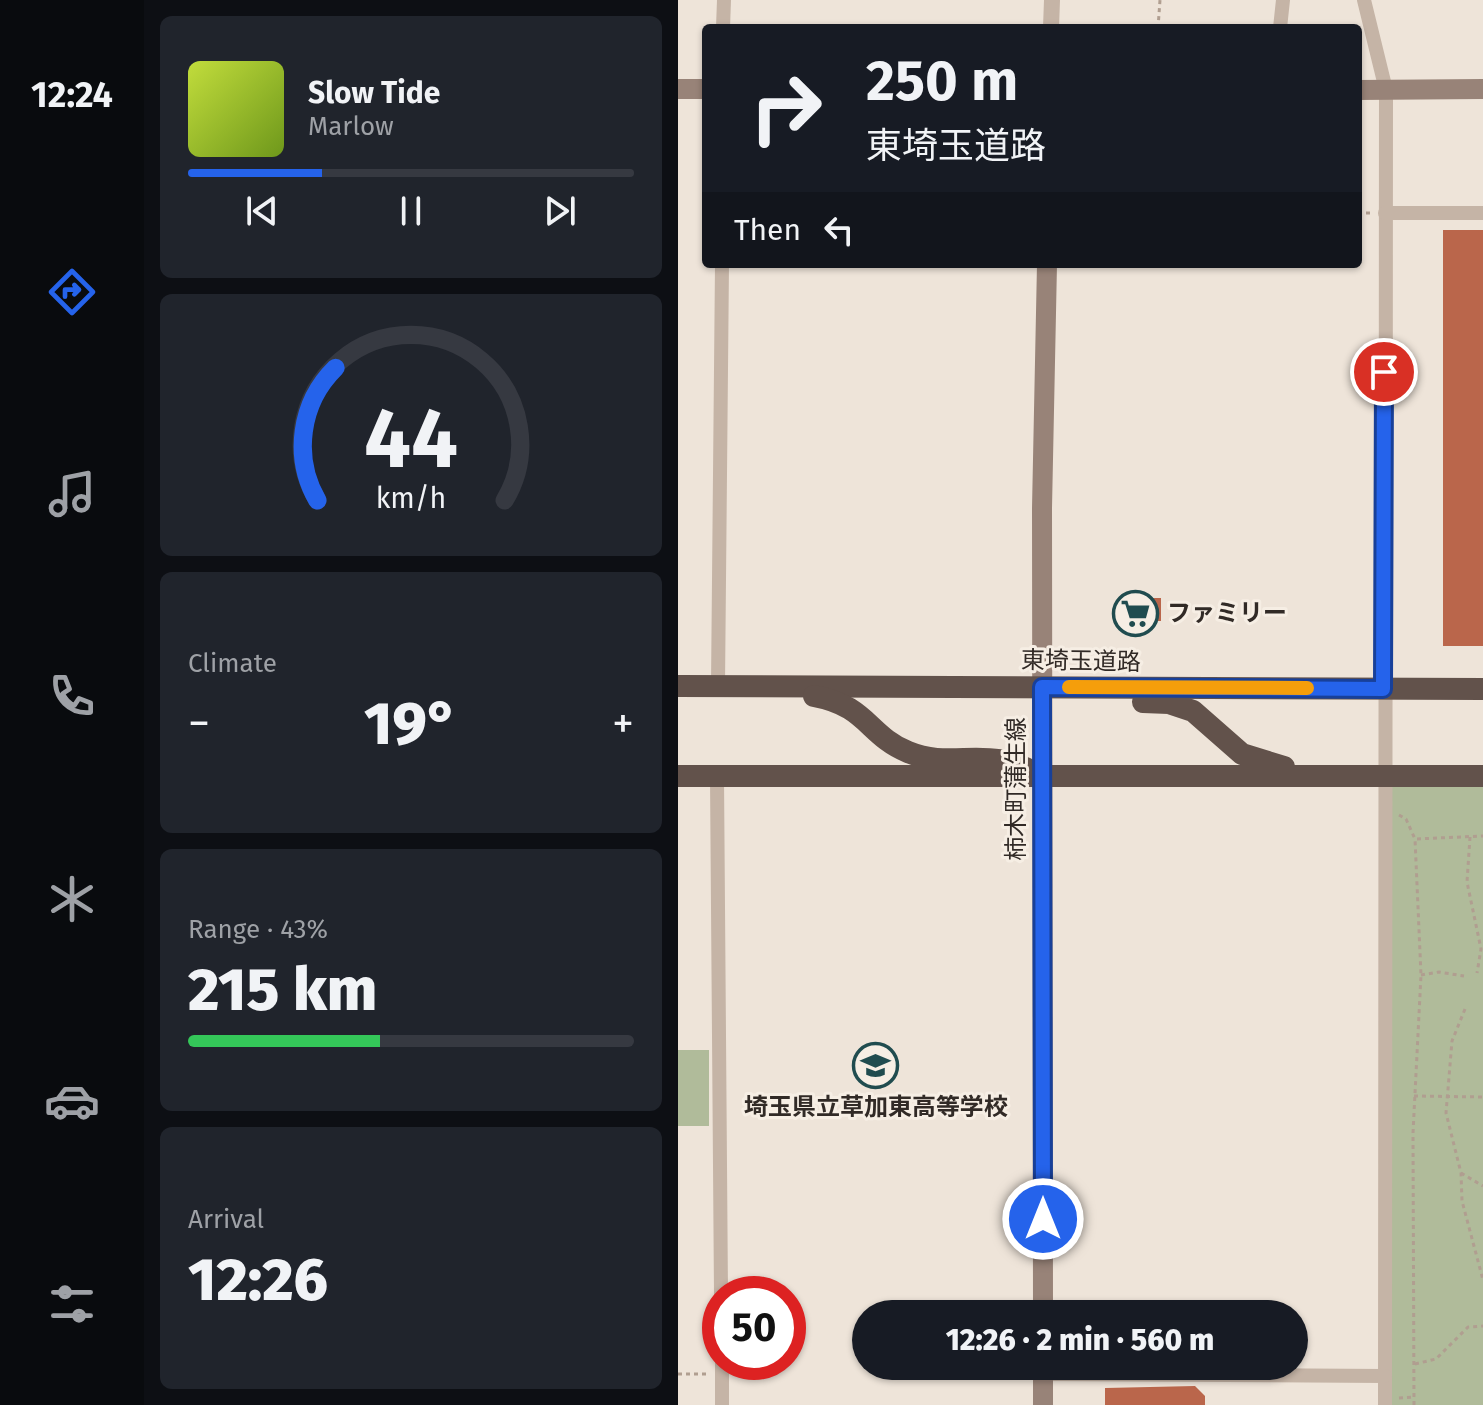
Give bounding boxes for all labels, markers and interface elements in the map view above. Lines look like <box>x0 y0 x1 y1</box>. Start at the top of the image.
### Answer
text: 250 m <box>866 48 1018 115</box>
icon: right <box>734 56 838 160</box>
text: 12:24 <box>31 73 113 117</box>
text: Slow Tide <box>308 75 440 111</box>
text: Marlow <box>308 111 394 142</box>
text: 東埼玉道路 <box>866 124 1046 168</box>
icon: previous <box>240 189 284 233</box>
icon: pause <box>389 189 433 233</box>
icon: next <box>538 189 582 233</box>
icon: left <box>817 208 861 252</box>
text: Then <box>734 212 801 248</box>
icon: directions <box>44 264 100 320</box>
pin <box>1350 338 1418 406</box>
icon: arrive <box>1362 350 1406 394</box>
text: 44 <box>364 388 458 488</box>
icon: music <box>44 466 100 522</box>
text: km/h <box>376 481 446 516</box>
supermarket icon: ファミリー <box>1112 589 1160 637</box>
place label: ファミリー <box>1167 599 1287 627</box>
street label: 東埼玉道路 <box>1021 646 1141 676</box>
text: Climate <box>188 648 277 679</box>
icon: phone <box>44 668 100 724</box>
text: 19° <box>364 688 458 760</box>
text: − <box>188 697 210 750</box>
text: + <box>612 697 634 750</box>
street label: 柿木町蒲生線 <box>1002 717 1030 861</box>
icon: climate <box>44 871 100 927</box>
text: Range · 43% <box>188 914 328 945</box>
text: 215 km <box>188 954 377 1026</box>
school or university icon: 埼玉県立草加東高等学校 <box>852 1041 900 1089</box>
icon: car <box>44 1073 100 1129</box>
place label: 埼玉県立草加東高等学校 <box>744 1093 1008 1121</box>
position arrow <box>1001 1177 1085 1261</box>
text: Arrival <box>188 1204 264 1235</box>
text: 12:26 <box>188 1244 328 1316</box>
icon: filters <box>44 1276 100 1332</box>
speed limit sign: 50 <box>702 1276 806 1380</box>
text: 12:26 · 2 min · 560 m <box>946 1322 1214 1358</box>

